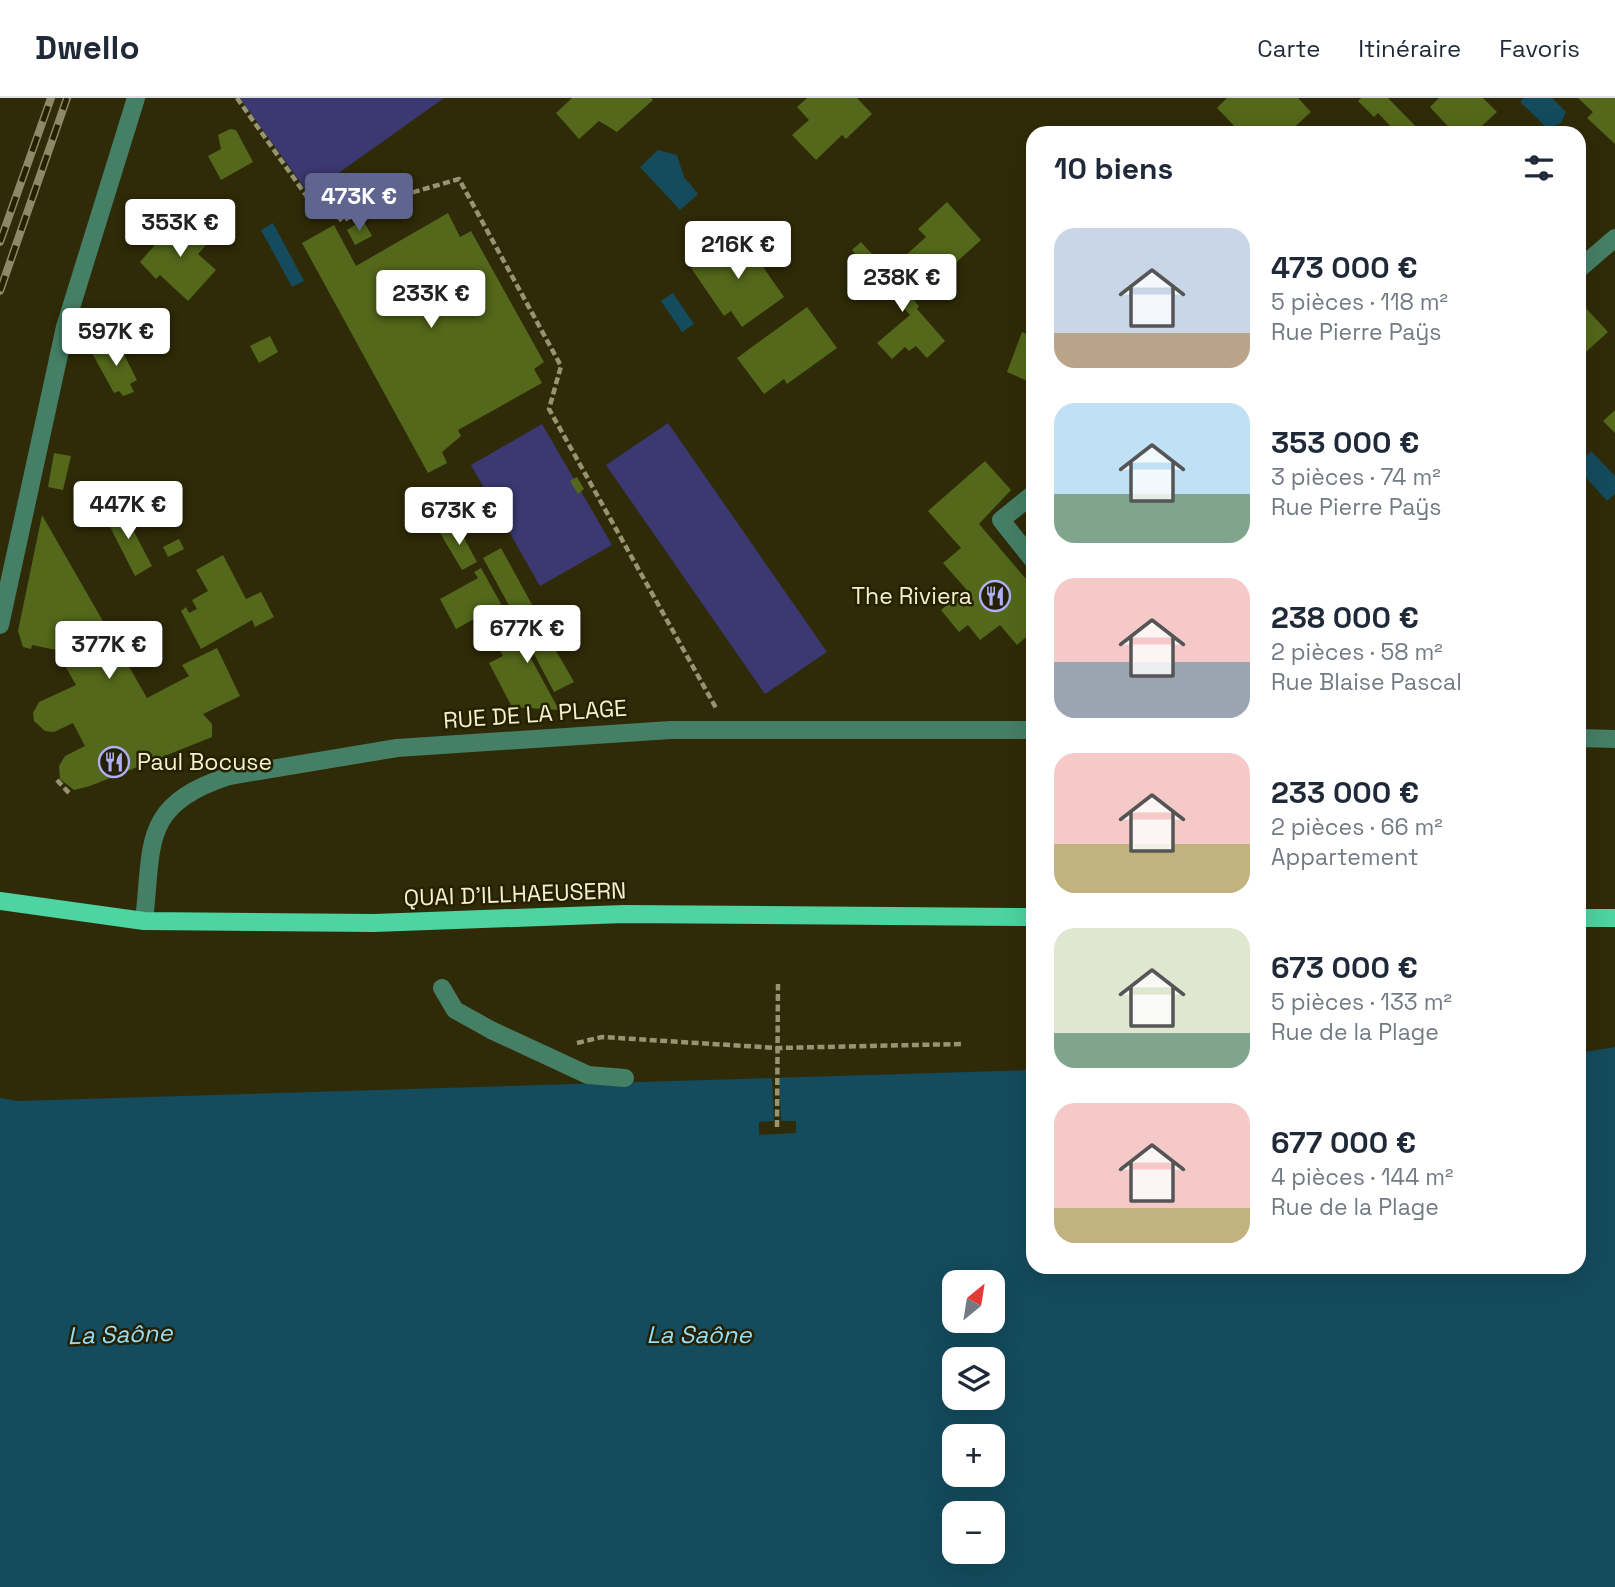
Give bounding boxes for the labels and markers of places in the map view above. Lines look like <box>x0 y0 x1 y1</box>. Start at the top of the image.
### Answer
pin: 473K € <box>302 174 416 233</box>
pin: 353K € <box>123 200 237 259</box>
pin: 216K € <box>681 222 795 281</box>
pin: 238K € <box>845 254 959 314</box>
pin: 233K € <box>374 271 488 330</box>
pin: 597K € <box>59 308 173 368</box>
pin: 447K € <box>71 482 185 541</box>
pin: 673K € <box>402 488 516 547</box>
restaurant icon: The Riviera <box>978 579 1012 613</box>
place label: The Riviera <box>852 581 972 611</box>
pin: 677K € <box>470 606 584 665</box>
pin: 377K € <box>52 622 166 681</box>
restaurant icon: Paul Bocuse <box>97 745 131 779</box>
place label: Paul Bocuse <box>137 747 272 777</box>

